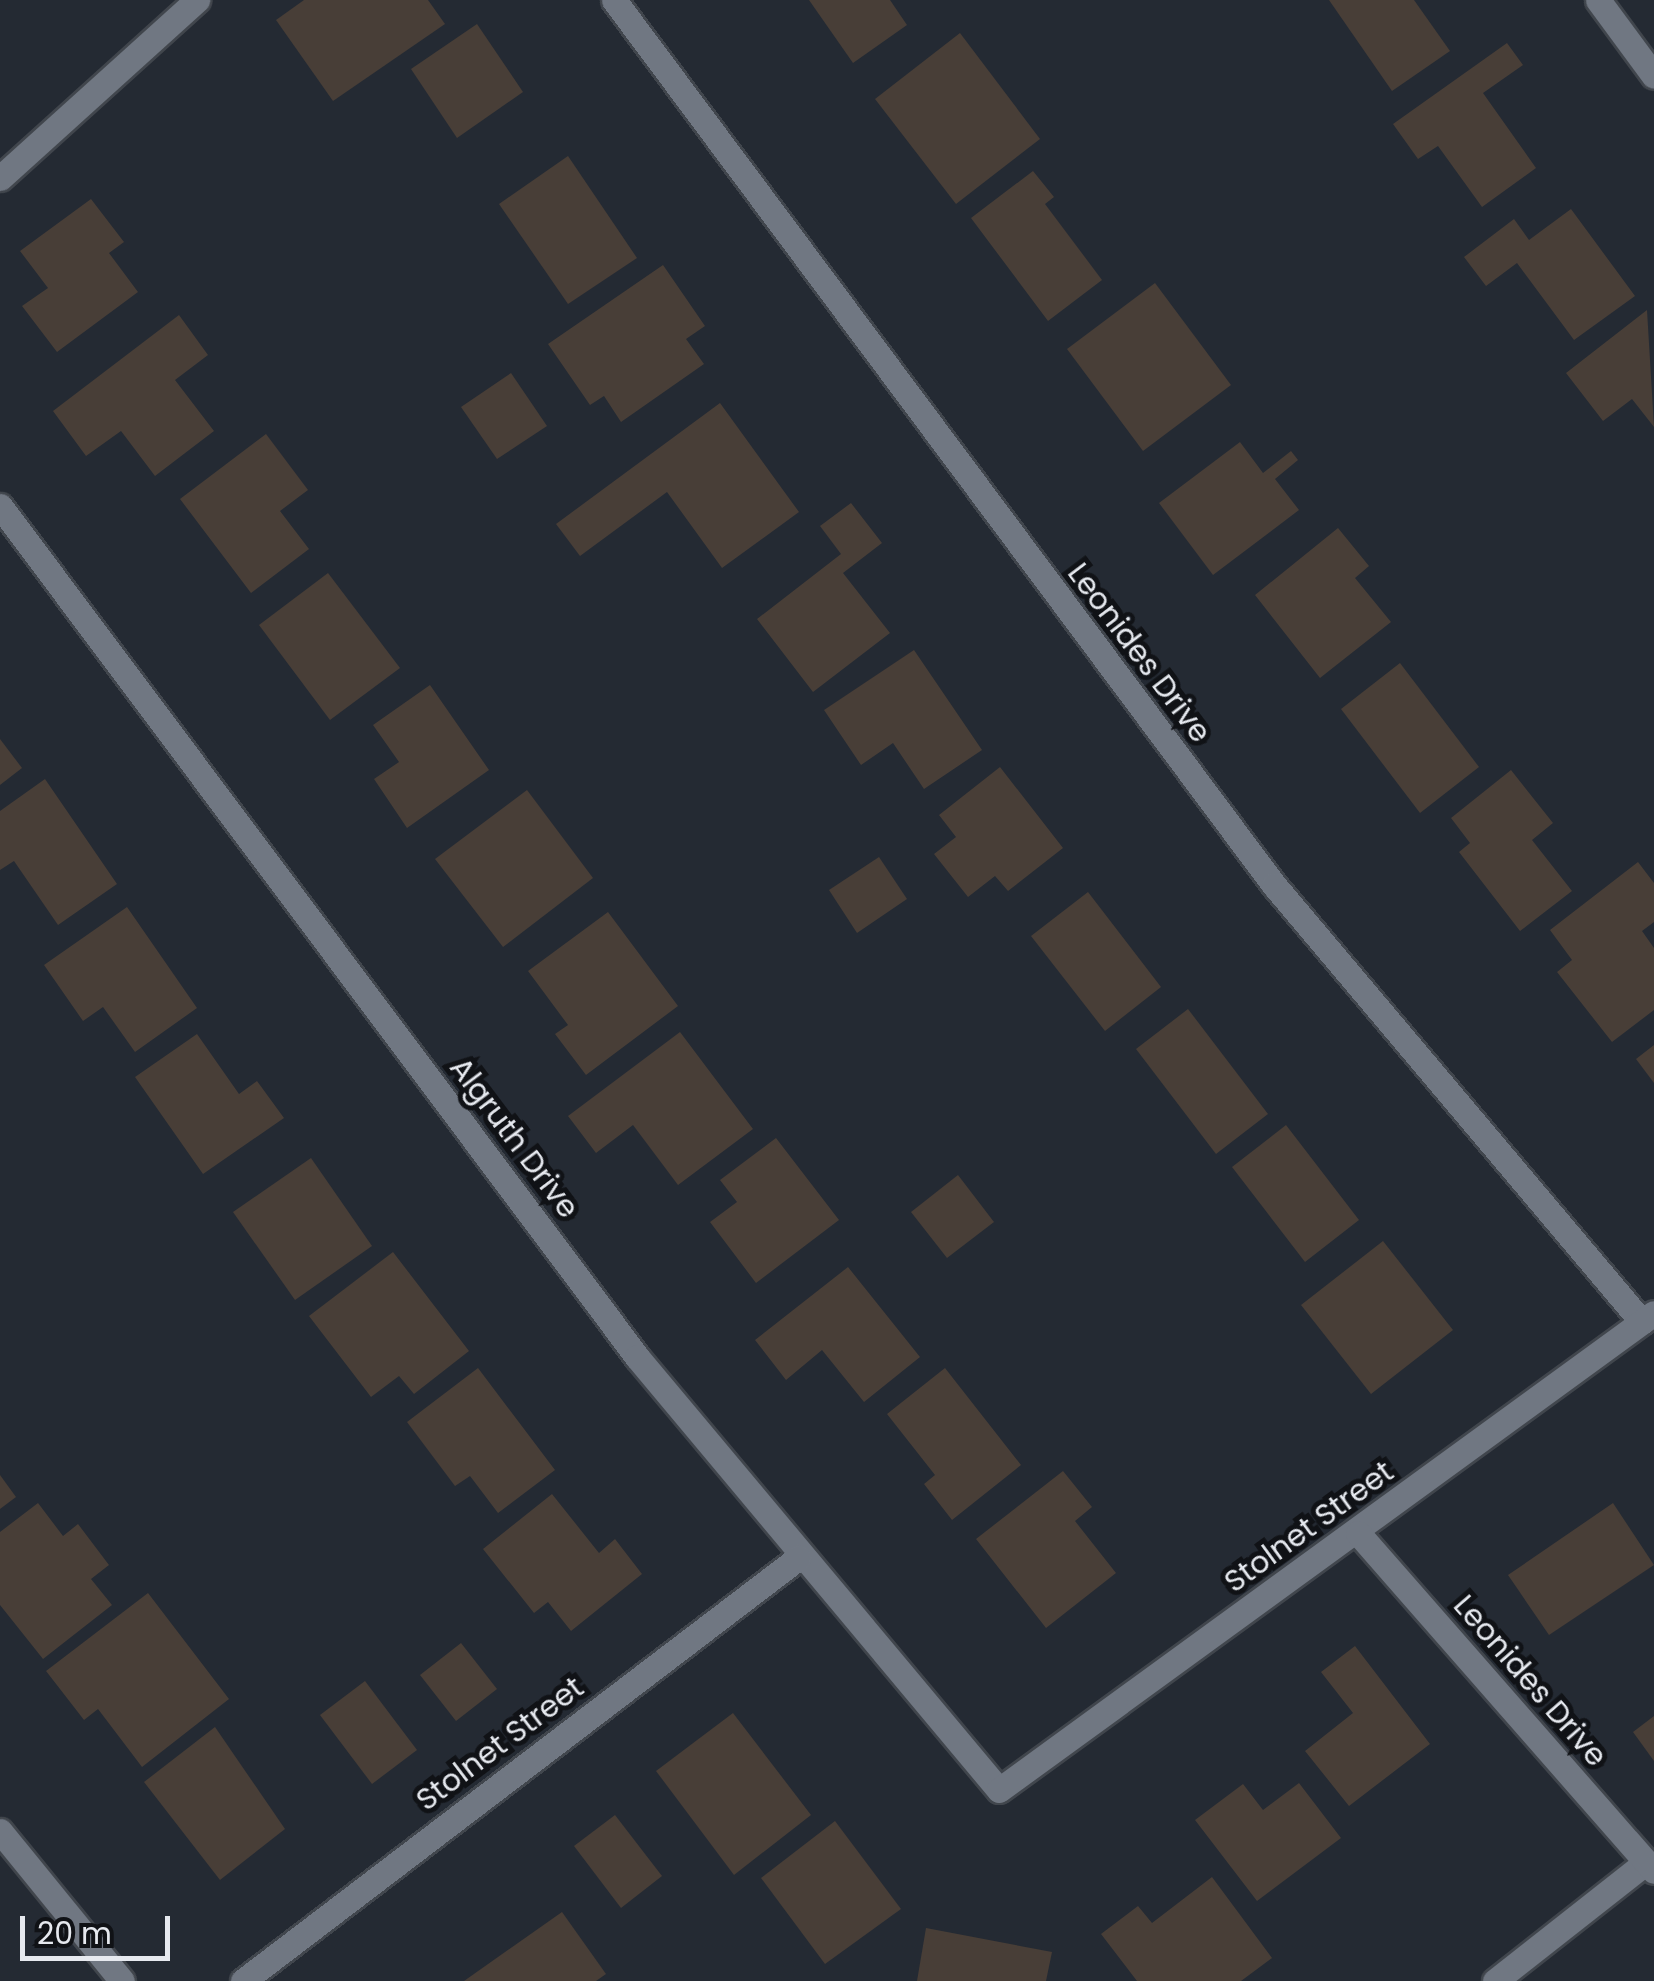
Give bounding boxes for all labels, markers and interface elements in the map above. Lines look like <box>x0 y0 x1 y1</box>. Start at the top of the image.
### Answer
street label: Leonides Drive <box>1060 556 1218 750</box>
street label: Algruth Drive <box>442 1051 586 1225</box>
street label: Stolnet Street <box>1218 1454 1400 1600</box>
street label: Leonides Drive <box>1446 1588 1614 1774</box>
street label: Stolnet Street <box>409 1670 591 1818</box>
scale bar <box>25 1896 175 1958</box>
text: 20 m <box>37 1912 112 1955</box>

